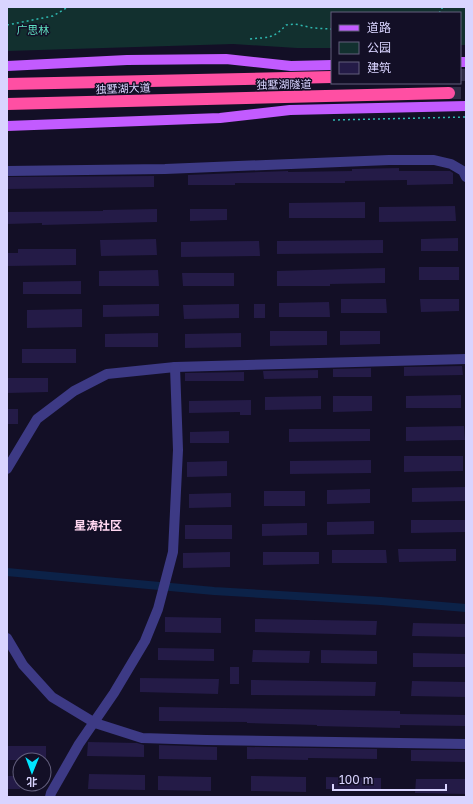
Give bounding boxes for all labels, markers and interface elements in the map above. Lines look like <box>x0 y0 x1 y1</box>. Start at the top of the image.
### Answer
legend <box>331 12 461 84</box>
text: 道路 <box>367 20 391 35</box>
park label: 广思林 <box>17 23 50 36</box>
text: 公园 <box>367 40 391 55</box>
text: 建筑 <box>367 60 391 75</box>
street label: 独墅湖隧道 <box>256 77 312 91</box>
street label: 独墅湖大道 <box>95 81 151 95</box>
district label: 星涛社区 <box>74 518 122 533</box>
north arrow <box>12 752 52 792</box>
scale bar <box>333 766 446 792</box>
text: 100 m <box>339 772 373 787</box>
text: 北 <box>26 776 37 789</box>

